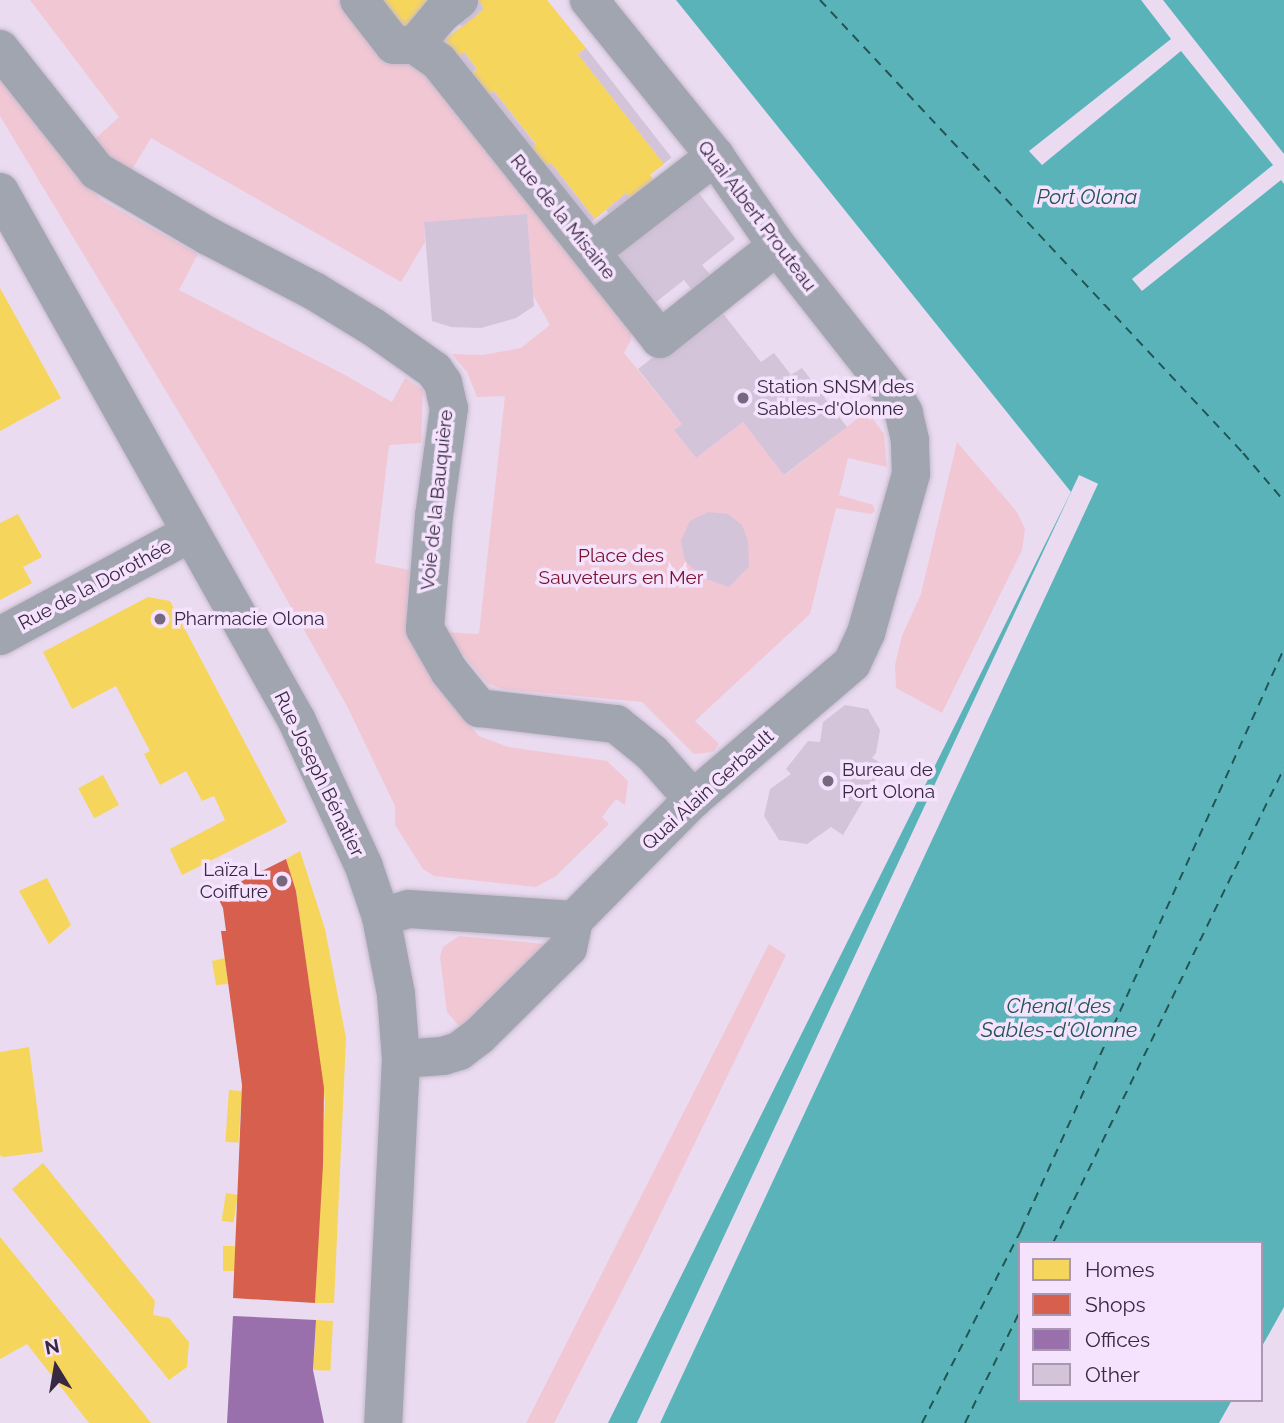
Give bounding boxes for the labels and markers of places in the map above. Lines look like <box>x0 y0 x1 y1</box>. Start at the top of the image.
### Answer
place label: Station SNSM des Sables-d'Olonne <box>757 376 914 420</box>
marker: Station SNSM des Sables-d'Olonne <box>735 390 751 406</box>
place label: Pharmacie Olona <box>174 608 324 630</box>
marker: Pharmacie Olona <box>152 611 168 627</box>
place label: Bureau de Port Olona <box>842 759 935 803</box>
marker: Bureau de Port Olona <box>820 773 836 789</box>
place label: Laïza L. Coiffure <box>200 859 268 903</box>
marker: Laïza L. Coiffure <box>274 873 290 889</box>

